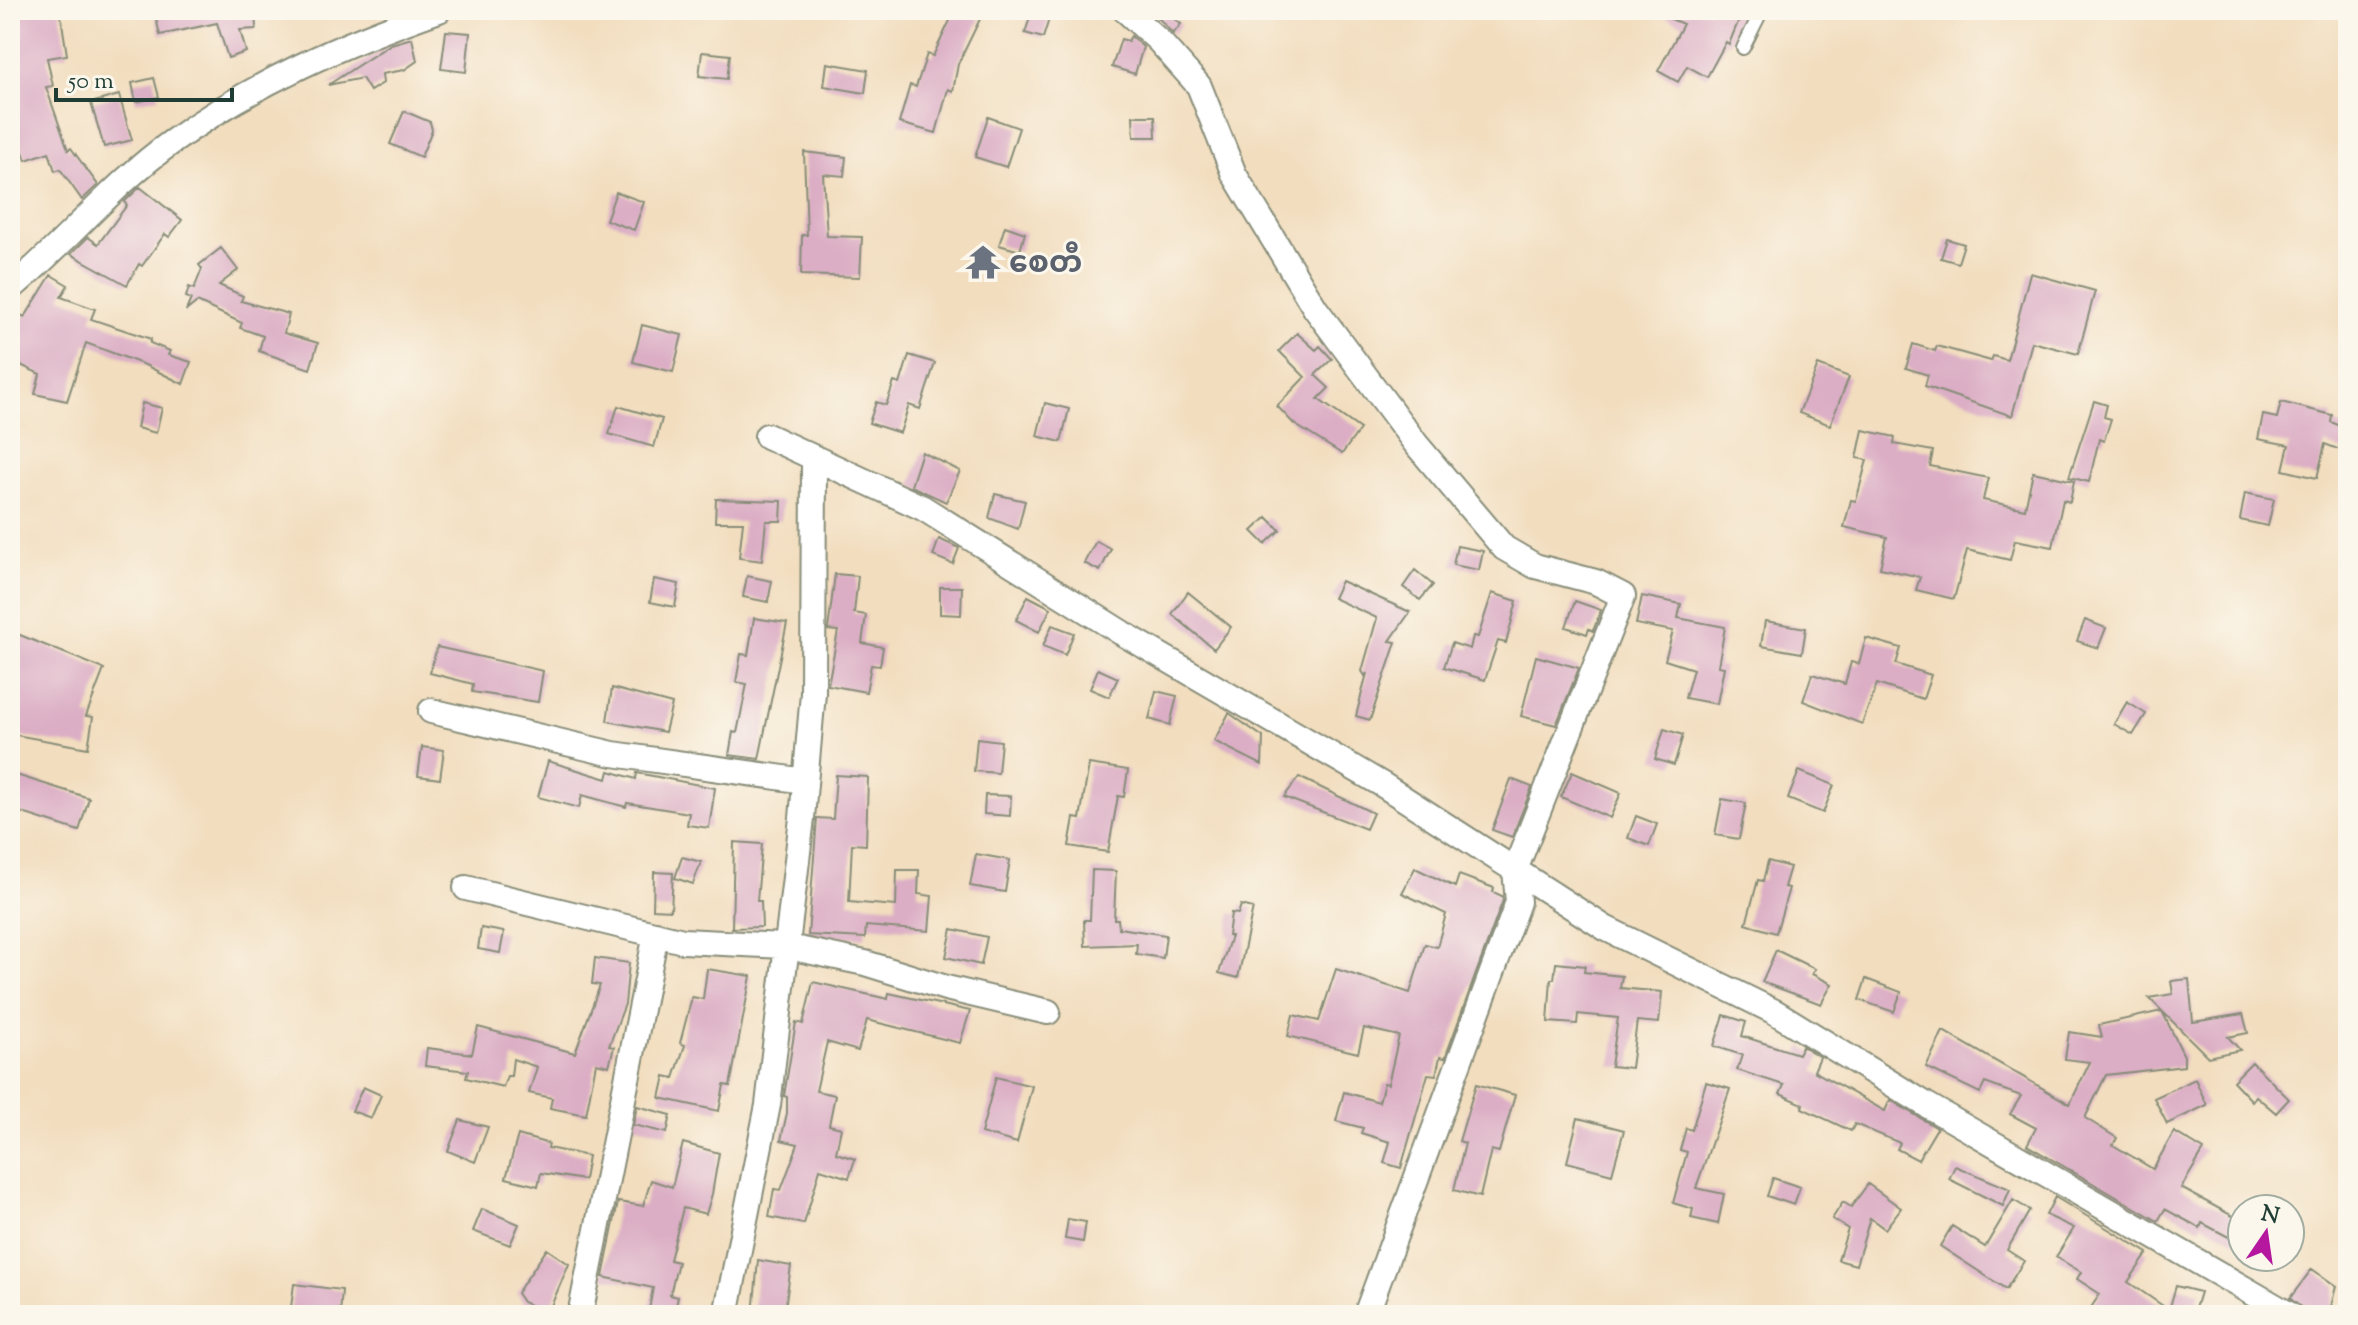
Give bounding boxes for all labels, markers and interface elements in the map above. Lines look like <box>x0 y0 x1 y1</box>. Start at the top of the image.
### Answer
scale bar <box>56 52 232 102</box>
text: 50 m <box>66 65 114 99</box>
place label: စေတီ <box>1009 241 1082 286</box>
temple icon: စေတီ <box>964 243 1002 281</box>
north arrow <box>2226 1193 2306 1273</box>
text: N <box>2258 1199 2282 1234</box>

